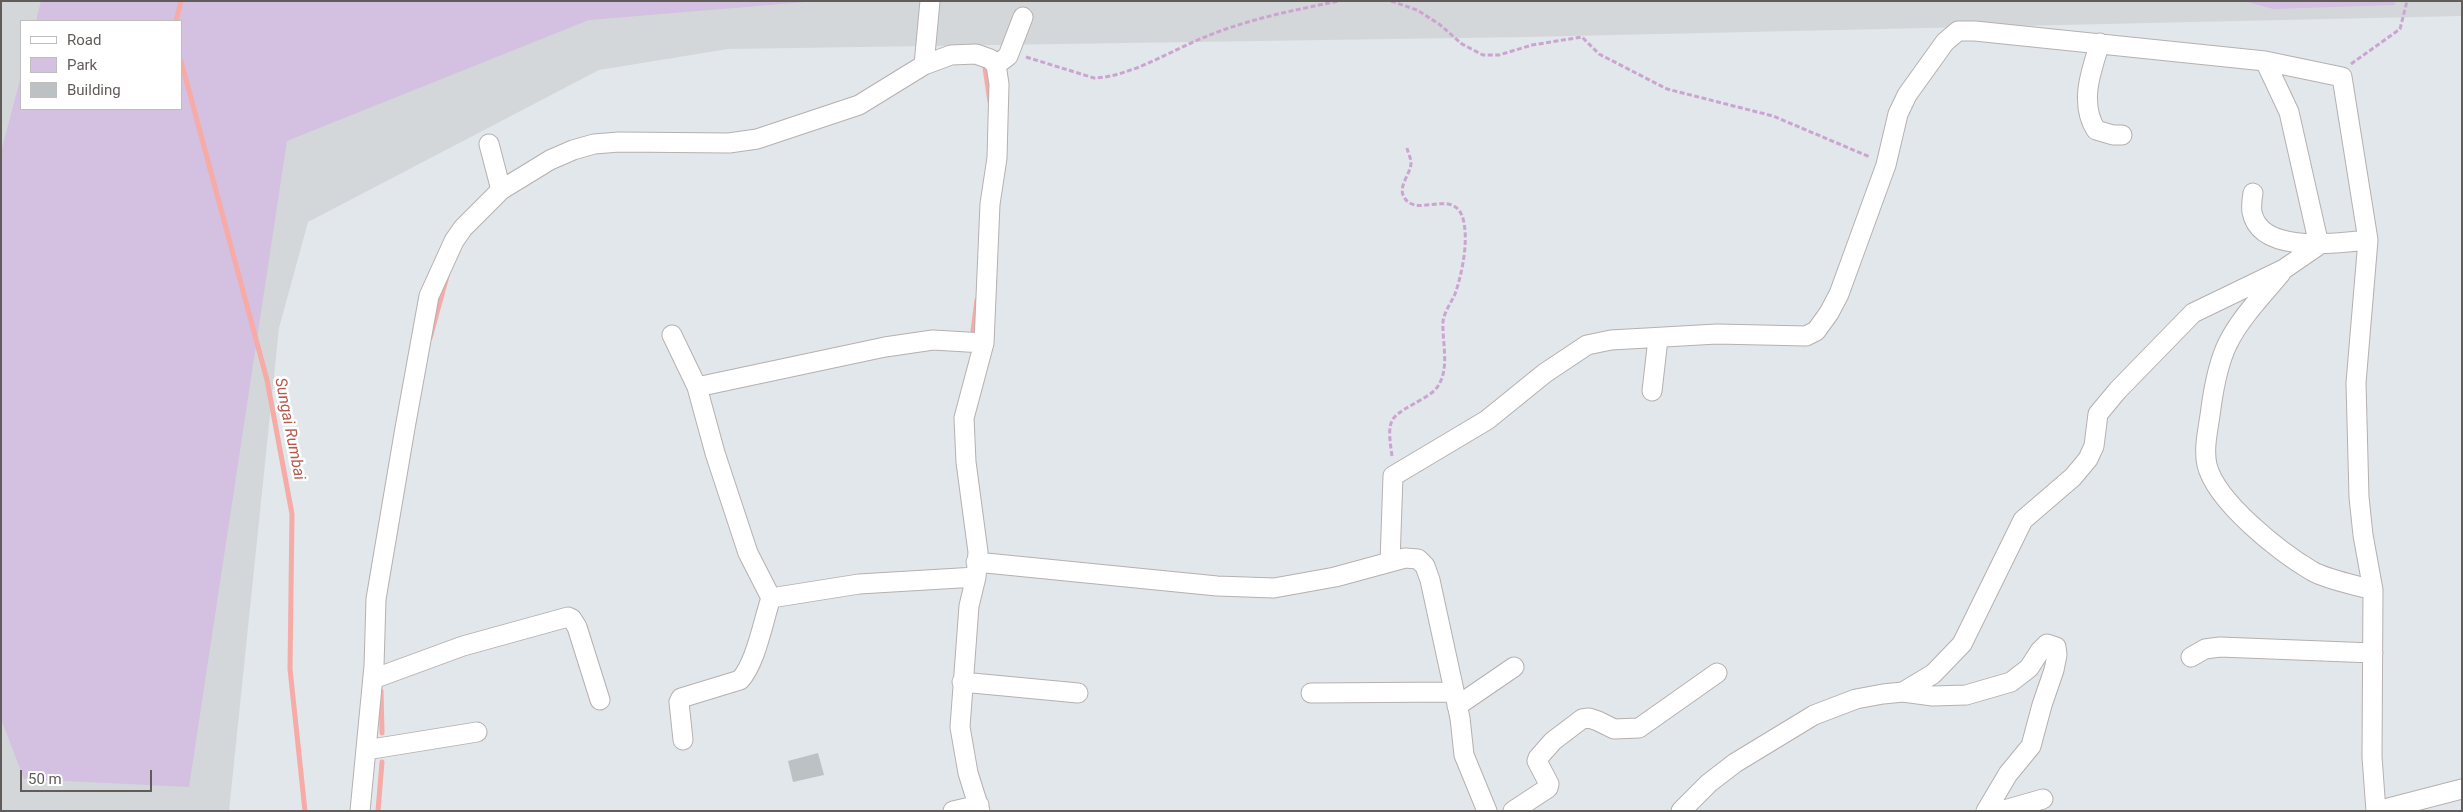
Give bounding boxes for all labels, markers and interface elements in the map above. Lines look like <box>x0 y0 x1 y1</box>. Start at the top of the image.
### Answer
legend <box>20 20 182 110</box>
text: Road <box>67 31 101 49</box>
text: Park <box>67 56 97 74</box>
text: Building <box>67 81 121 99</box>
water label: Sungai Rumbai <box>270 376 308 482</box>
scale bar <box>22 760 155 792</box>
text: 50 m <box>28 770 62 788</box>

